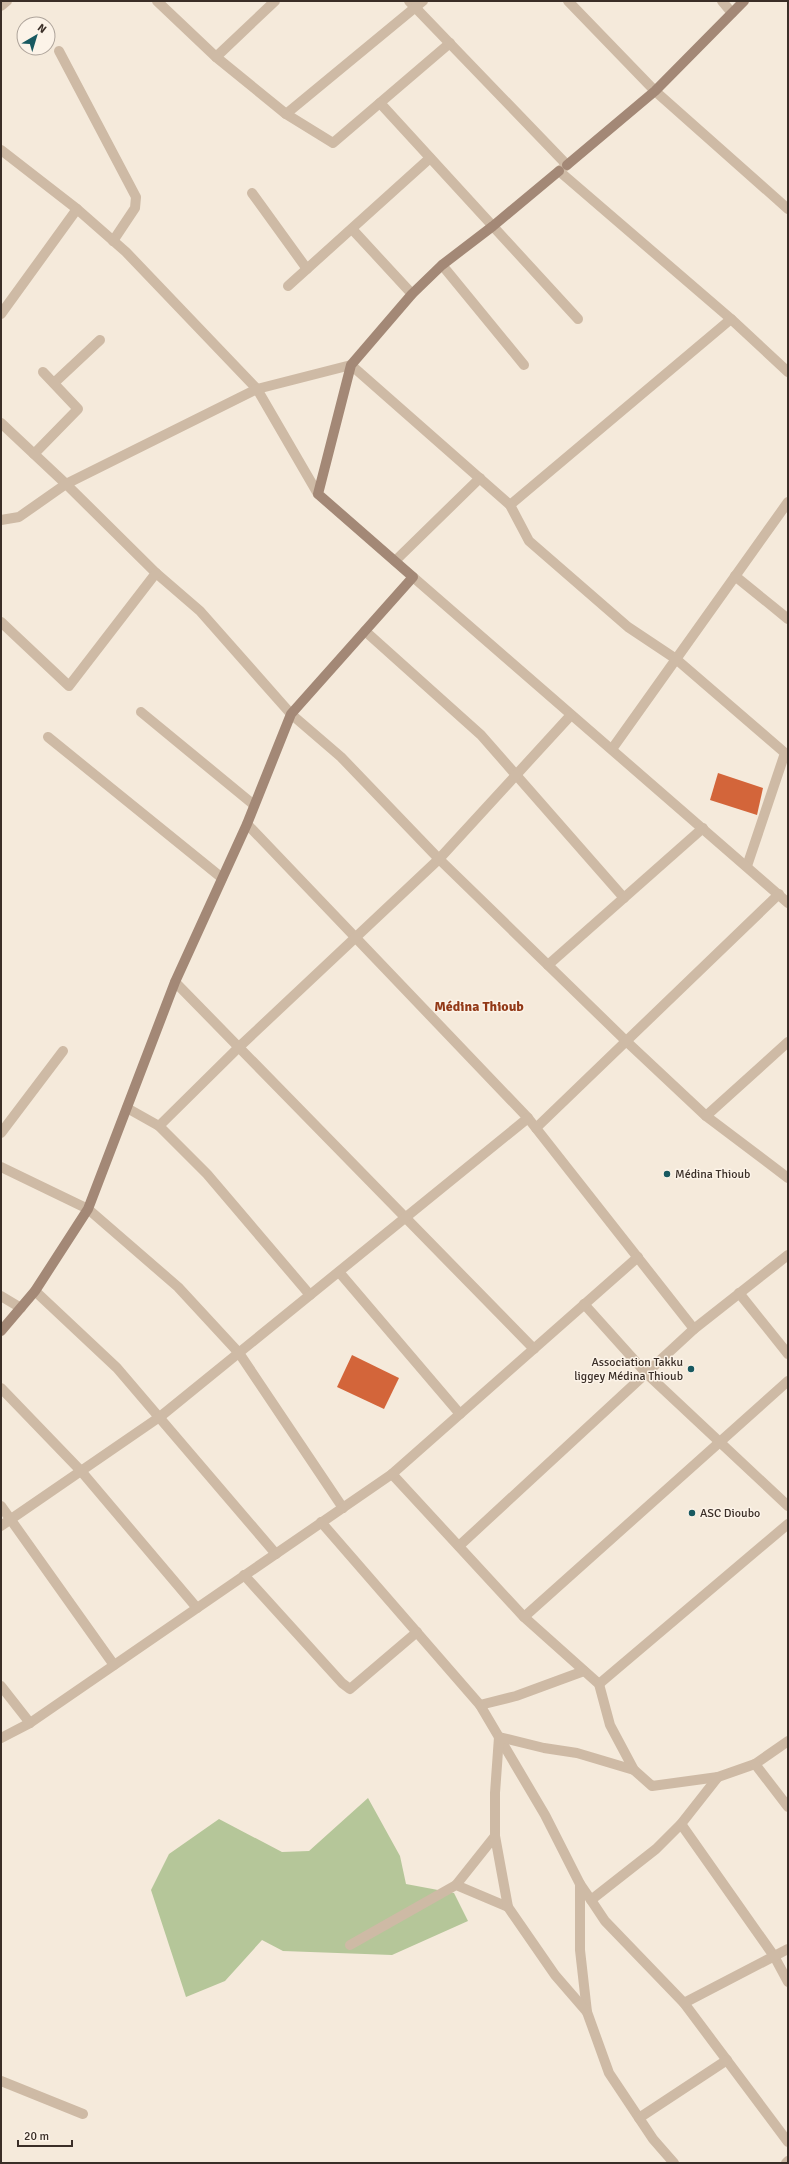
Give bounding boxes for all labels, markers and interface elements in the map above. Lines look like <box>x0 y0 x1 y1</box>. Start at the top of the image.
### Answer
north arrow <box>16 16 56 56</box>
text: N <box>35 21 49 36</box>
district label: Médina Thioub <box>434 998 524 1015</box>
place label: Médina Thioub <box>675 1167 750 1182</box>
marker: Médina Thioub <box>662 1169 672 1179</box>
place label: Association Takku liggey Médina Thioub <box>574 1355 683 1384</box>
marker: Association Takku liggey Médina Thioub <box>686 1364 696 1374</box>
place label: ASC Dioubo <box>700 1506 760 1521</box>
marker: ASC Dioubo <box>687 1508 697 1518</box>
scale bar <box>18 2122 72 2148</box>
text: 20 m <box>24 2129 49 2144</box>

